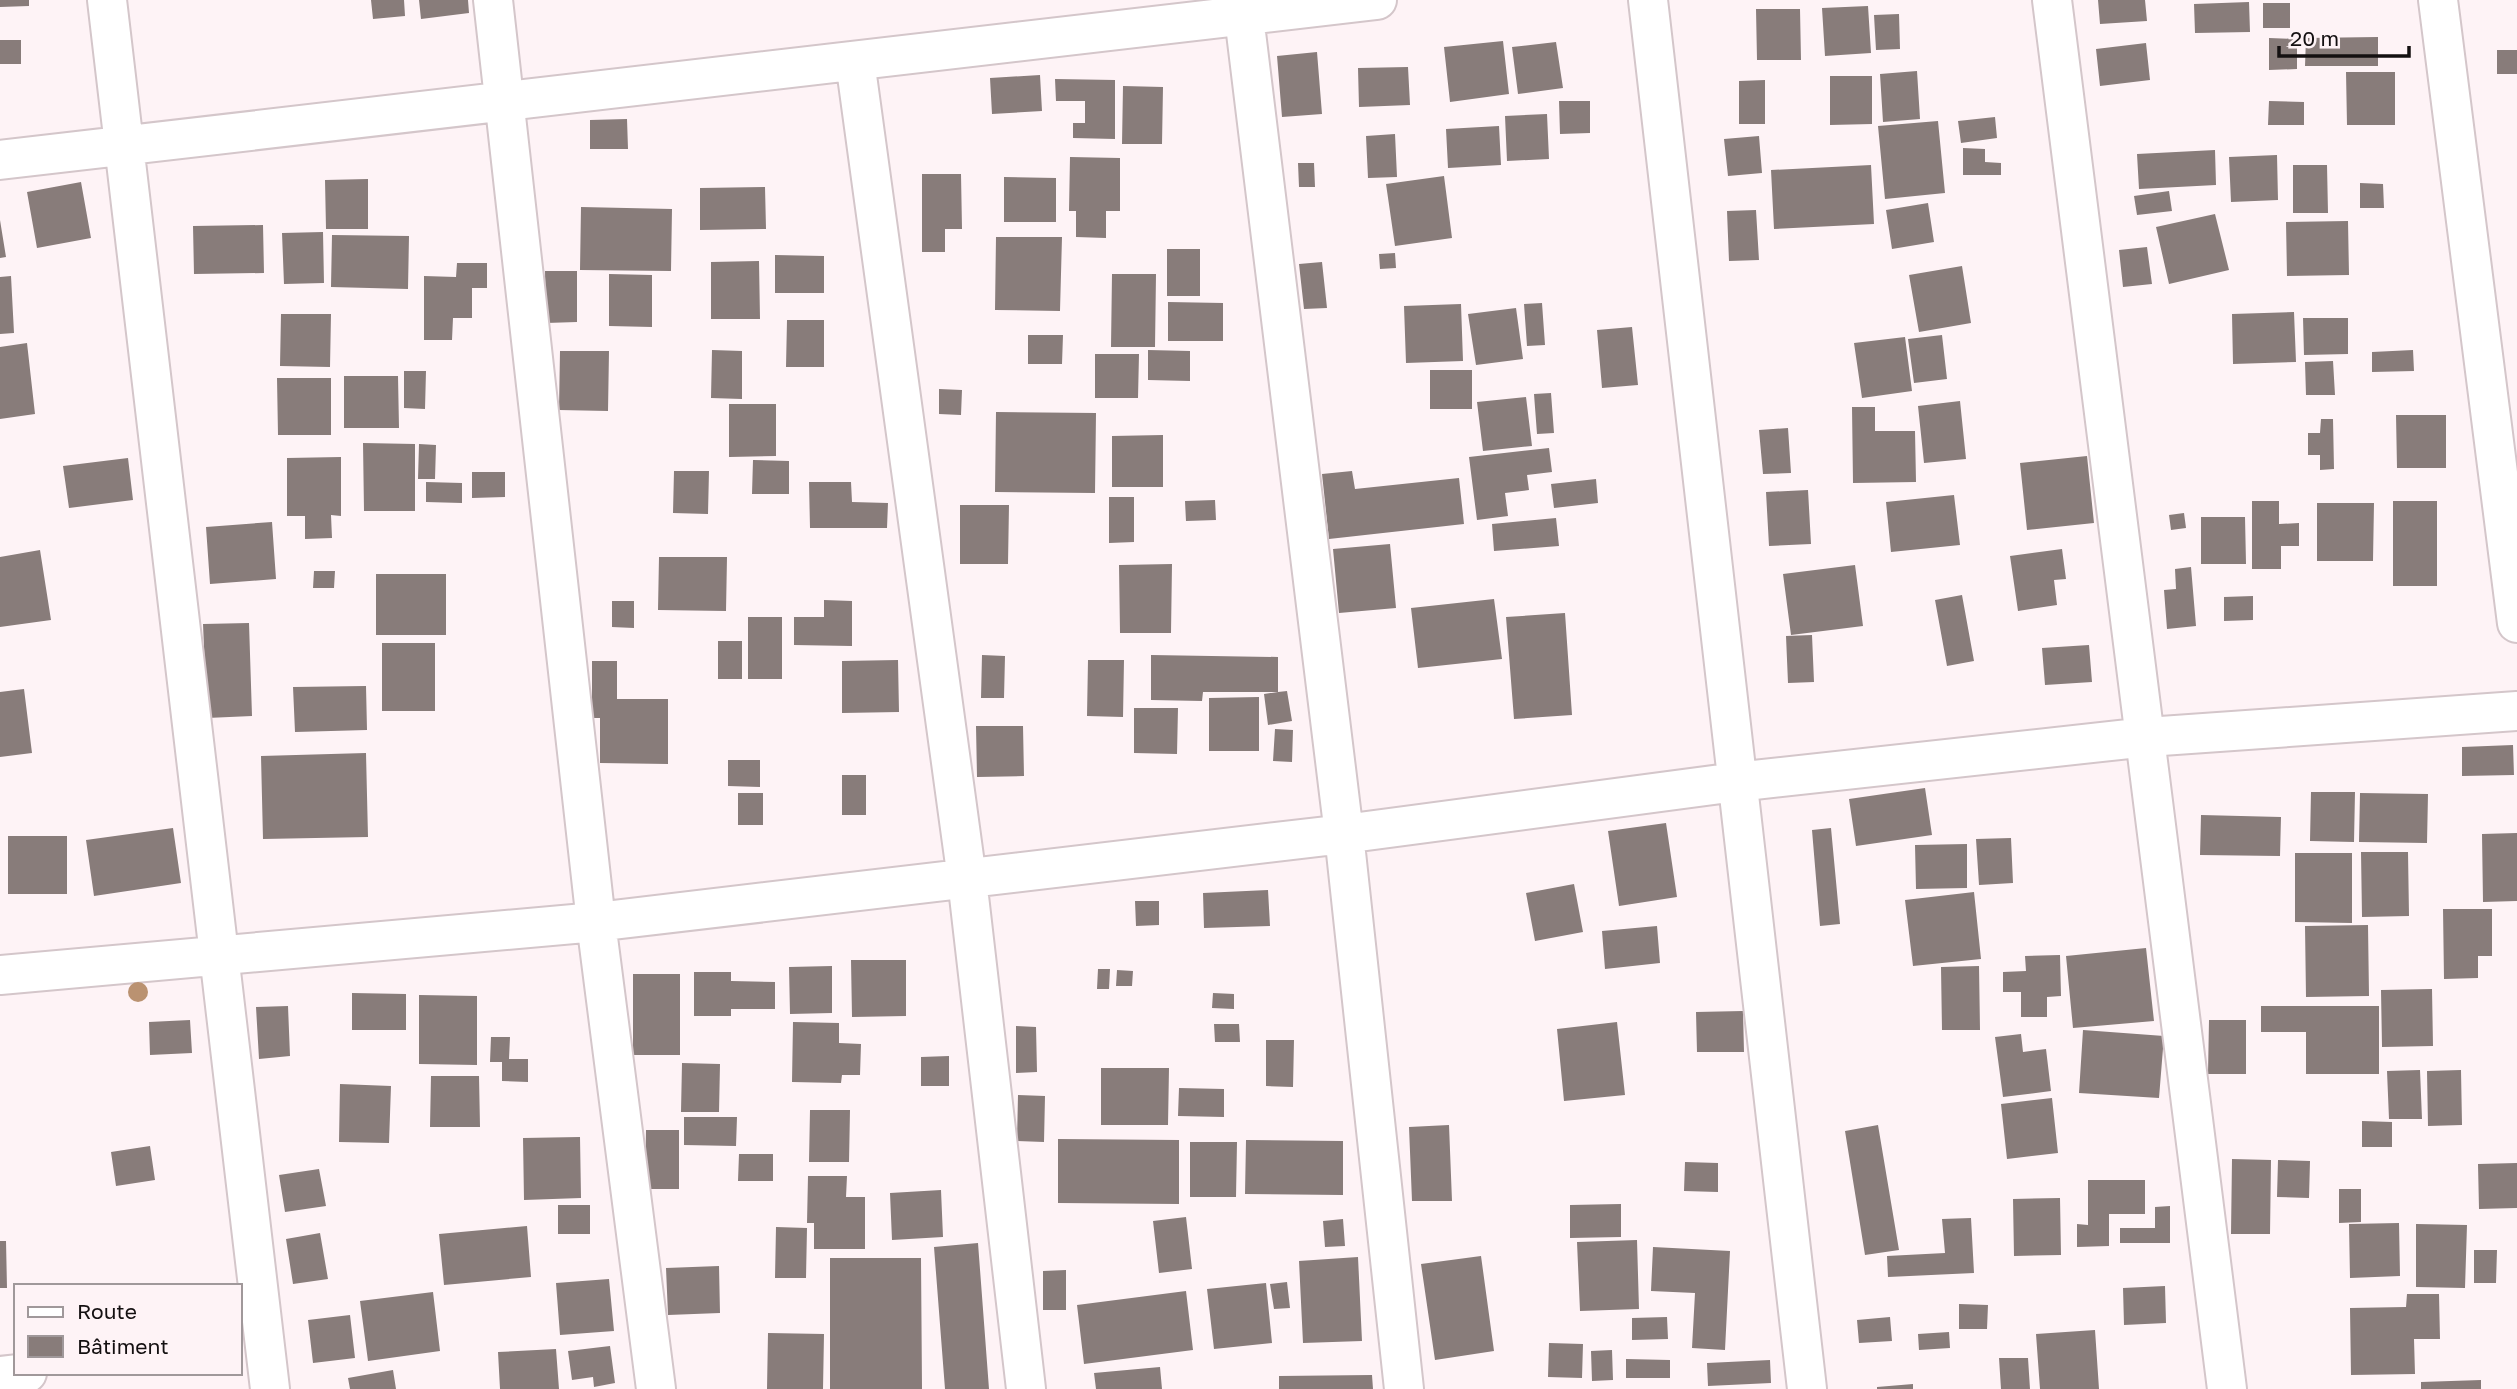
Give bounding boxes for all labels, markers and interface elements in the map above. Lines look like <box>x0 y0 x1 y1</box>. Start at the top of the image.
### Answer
scale bar <box>2279 14 2408 58</box>
text: 20 m <box>2290 25 2339 51</box>
legend <box>14 1284 242 1375</box>
text: Route <box>77 1298 137 1324</box>
text: Bâtiment <box>77 1333 169 1359</box>

